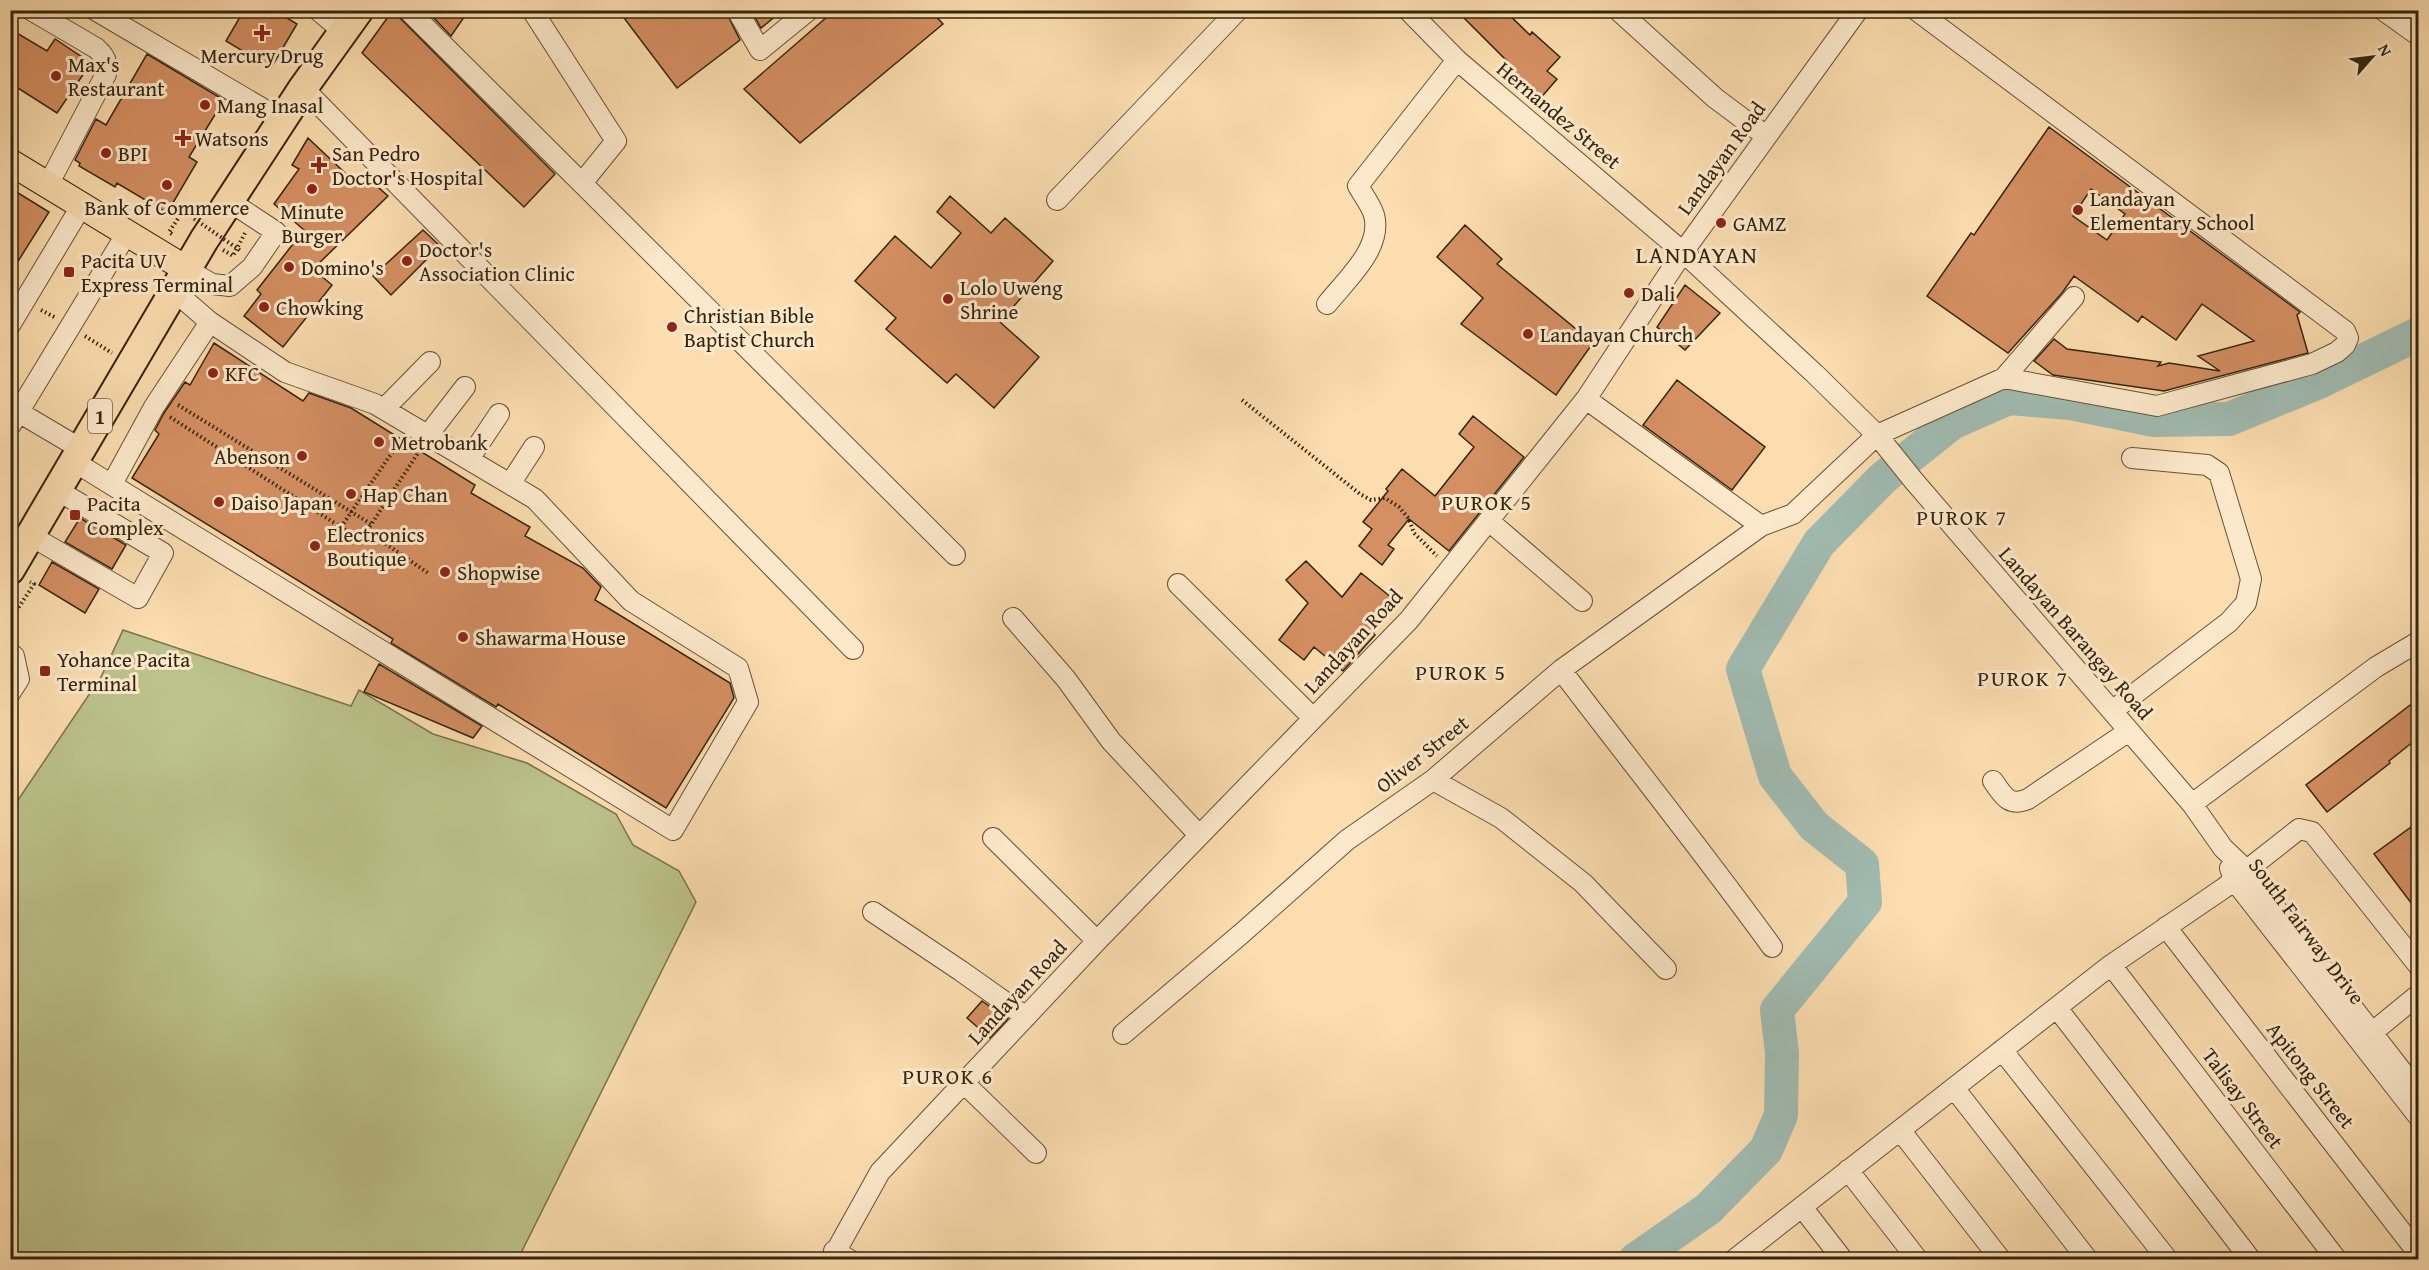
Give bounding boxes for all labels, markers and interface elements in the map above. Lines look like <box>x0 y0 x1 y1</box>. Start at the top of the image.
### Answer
marker: Mercury Drug <box>255 26 269 40</box>
north arrow <box>2342 27 2402 87</box>
place label: Mercury Drug <box>200 40 324 71</box>
text: N <box>2372 40 2398 61</box>
place label: Max's Restaurant <box>68 49 165 104</box>
street label: Hernandez Street <box>1490 54 1628 177</box>
marker: Max's Restaurant <box>49 69 63 83</box>
place label: Mang Inasal <box>217 90 323 121</box>
street label: Landayan Road <box>1669 94 1773 221</box>
marker: Mang Inasal <box>198 98 212 112</box>
place label: Watsons <box>195 123 269 154</box>
marker: Watsons <box>176 131 190 145</box>
place label: BPI <box>118 138 148 169</box>
place label: San Pedro Doctor's Hospital <box>332 138 483 193</box>
marker: BPI <box>99 146 113 160</box>
marker: San Pedro Doctor's Hospital <box>310 156 328 174</box>
marker: Bank of Commerce <box>160 178 174 192</box>
marker: Minute Burger <box>305 182 319 196</box>
place label: Landayan Elementary School <box>2090 183 2255 238</box>
place label: Bank of Commerce <box>85 192 250 223</box>
place label: Minute Burger <box>280 196 344 251</box>
marker: Landayan Elementary School <box>2071 203 2085 217</box>
place label: GAMZ <box>1733 208 1786 239</box>
marker: GAMZ <box>1714 216 1728 230</box>
place label: Doctor's Association Clinic <box>419 234 575 289</box>
district label: LANDAYAN <box>1635 237 1759 272</box>
place label: Pacita UV Express Terminal <box>81 245 233 300</box>
place label: Domino's <box>301 252 384 283</box>
marker: Doctor's Association Clinic <box>400 254 414 268</box>
marker: Domino's <box>282 260 296 274</box>
marker: Pacita UV Express Terminal <box>62 265 76 279</box>
place label: Lolo Uweng Shrine <box>960 272 1063 327</box>
place label: Dali <box>1641 278 1676 309</box>
marker: Dali <box>1622 286 1636 300</box>
place label: Chowking <box>276 292 364 323</box>
marker: Lolo Uweng Shrine <box>941 292 955 306</box>
marker: Chowking <box>257 300 271 314</box>
place label: Christian Bible Baptist Church <box>684 300 815 355</box>
place label: Landayan Church <box>1540 319 1693 350</box>
marker: Christian Bible Baptist Church <box>665 320 679 334</box>
marker: Landayan Church <box>1521 327 1535 341</box>
place label: KFC <box>225 358 259 389</box>
marker: KFC <box>206 366 220 380</box>
road number: 1 <box>88 399 112 433</box>
place label: Metrobank <box>391 427 488 458</box>
marker: Metrobank <box>372 435 386 449</box>
place label: Abenson <box>214 441 290 472</box>
marker: Abenson <box>295 449 309 463</box>
place label: Hap Chan <box>363 479 448 510</box>
district label: PUROK 5 <box>1441 486 1533 518</box>
place label: Daiso Japan <box>231 487 333 518</box>
marker: Hap Chan <box>344 487 358 501</box>
place label: Pacita Complex <box>87 488 164 543</box>
marker: Daiso Japan <box>212 495 226 509</box>
district label: PUROK 7 <box>1916 501 2008 533</box>
marker: Pacita Complex <box>68 508 82 522</box>
place label: Electronics Boutique <box>327 519 424 574</box>
marker: Electronics Boutique <box>308 539 322 553</box>
street label: Landayan Barangay Road <box>1992 539 2161 727</box>
place label: Shopwise <box>457 557 540 588</box>
marker: Shopwise <box>438 565 452 579</box>
street label: Landayan Road <box>1296 581 1410 700</box>
place label: Shawarma House <box>475 622 626 653</box>
marker: Shawarma House <box>456 630 470 644</box>
place label: Yohance Pacita Terminal <box>57 644 190 699</box>
district label: PUROK 5 <box>1415 656 1507 688</box>
district label: PUROK 7 <box>1977 662 2069 694</box>
marker: Yohance Pacita Terminal <box>38 664 52 678</box>
street label: Oliver Street <box>1369 707 1476 800</box>
street label: South Fairway Drive <box>2241 851 2373 1011</box>
street label: Landayan Road <box>960 932 1074 1051</box>
street label: Apitong Street <box>2259 1015 2363 1135</box>
street label: Talisay Street <box>2195 1041 2292 1155</box>
district label: PUROK 6 <box>902 1060 994 1092</box>

